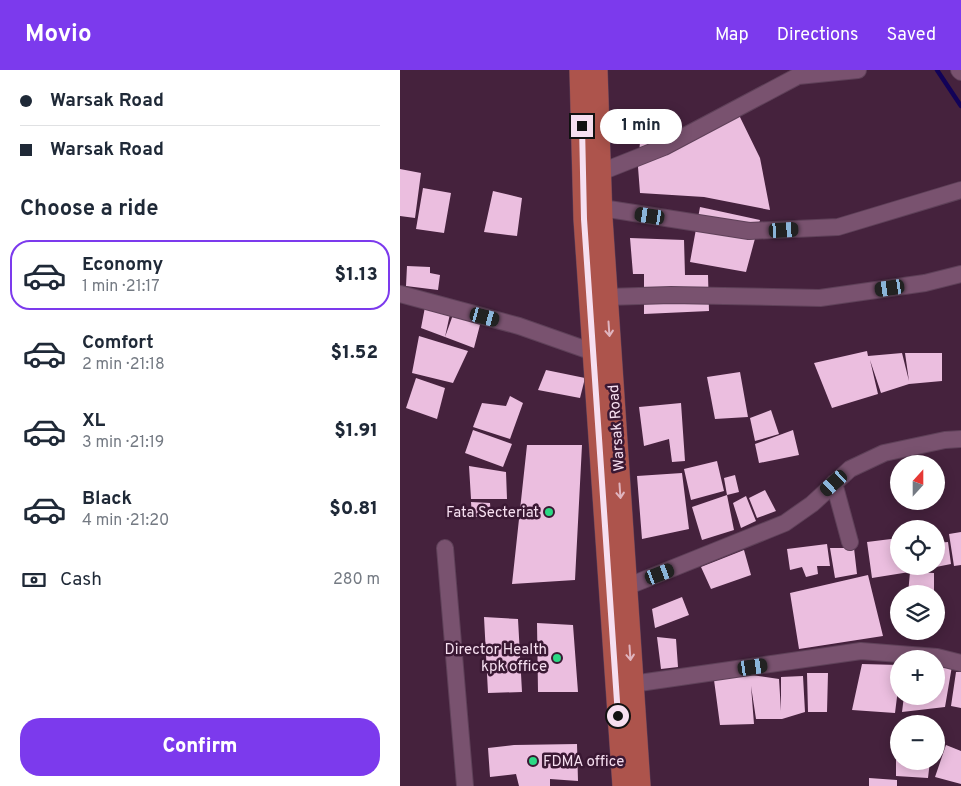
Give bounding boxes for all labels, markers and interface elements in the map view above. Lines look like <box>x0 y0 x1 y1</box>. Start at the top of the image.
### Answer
text: Movio <box>25 20 92 50</box>
text: Map <box>715 24 749 47</box>
text: Directions <box>777 24 859 47</box>
text: Saved <box>887 24 936 47</box>
text: Warsak Road <box>50 89 164 113</box>
callout: 1 min <box>600 108 682 144</box>
route end <box>571 115 593 137</box>
text: 1 min <box>621 116 661 136</box>
text: Warsak Road <box>50 138 164 162</box>
text: Choose a ride <box>20 196 158 223</box>
car <box>634 206 665 226</box>
car <box>768 222 799 238</box>
icon: car <box>22 253 67 298</box>
text: Economy <box>82 253 163 277</box>
text: $1.13 <box>335 263 378 287</box>
text: 1 min · 21:17 <box>82 277 160 297</box>
car <box>874 278 905 298</box>
car <box>468 306 501 328</box>
one-way arrow <box>605 321 614 337</box>
icon: car <box>22 331 67 376</box>
text: Comfort <box>82 331 154 355</box>
text: $1.52 <box>331 341 378 365</box>
text: 2 min · 21:18 <box>82 355 165 375</box>
street label: Warsak Road <box>605 384 630 472</box>
icon: car <box>22 409 67 454</box>
text: XL <box>82 409 105 433</box>
text: $1.91 <box>334 419 378 443</box>
text: 3 min · 21:19 <box>82 433 164 453</box>
north arrow <box>890 455 945 510</box>
map controls <box>890 455 945 770</box>
car <box>817 467 850 499</box>
one-way arrow <box>615 483 624 499</box>
icon: car <box>22 487 67 532</box>
text: Black <box>82 487 132 511</box>
text: $0.81 <box>329 497 378 521</box>
place label: Fata Secteriat <box>446 504 539 523</box>
marker: Fata Secteriat <box>543 506 555 518</box>
text: 4 min · 21:20 <box>82 511 169 531</box>
button: locate <box>890 520 945 575</box>
car <box>643 562 676 586</box>
icon: cash <box>20 566 48 594</box>
text: Cash <box>60 568 102 592</box>
text: 280 m <box>333 570 380 590</box>
button: layers <box>890 585 945 640</box>
place label: Director Health kpk office <box>444 641 547 677</box>
one-way arrow <box>626 645 635 661</box>
button: + <box>890 650 945 705</box>
marker: Director Health kpk office <box>551 652 563 664</box>
car <box>737 657 768 677</box>
route start <box>607 705 629 727</box>
button: − <box>890 715 945 770</box>
button: Confirm <box>20 718 380 776</box>
place label: FDMA office <box>543 753 624 772</box>
marker: FDMA office <box>527 755 539 767</box>

